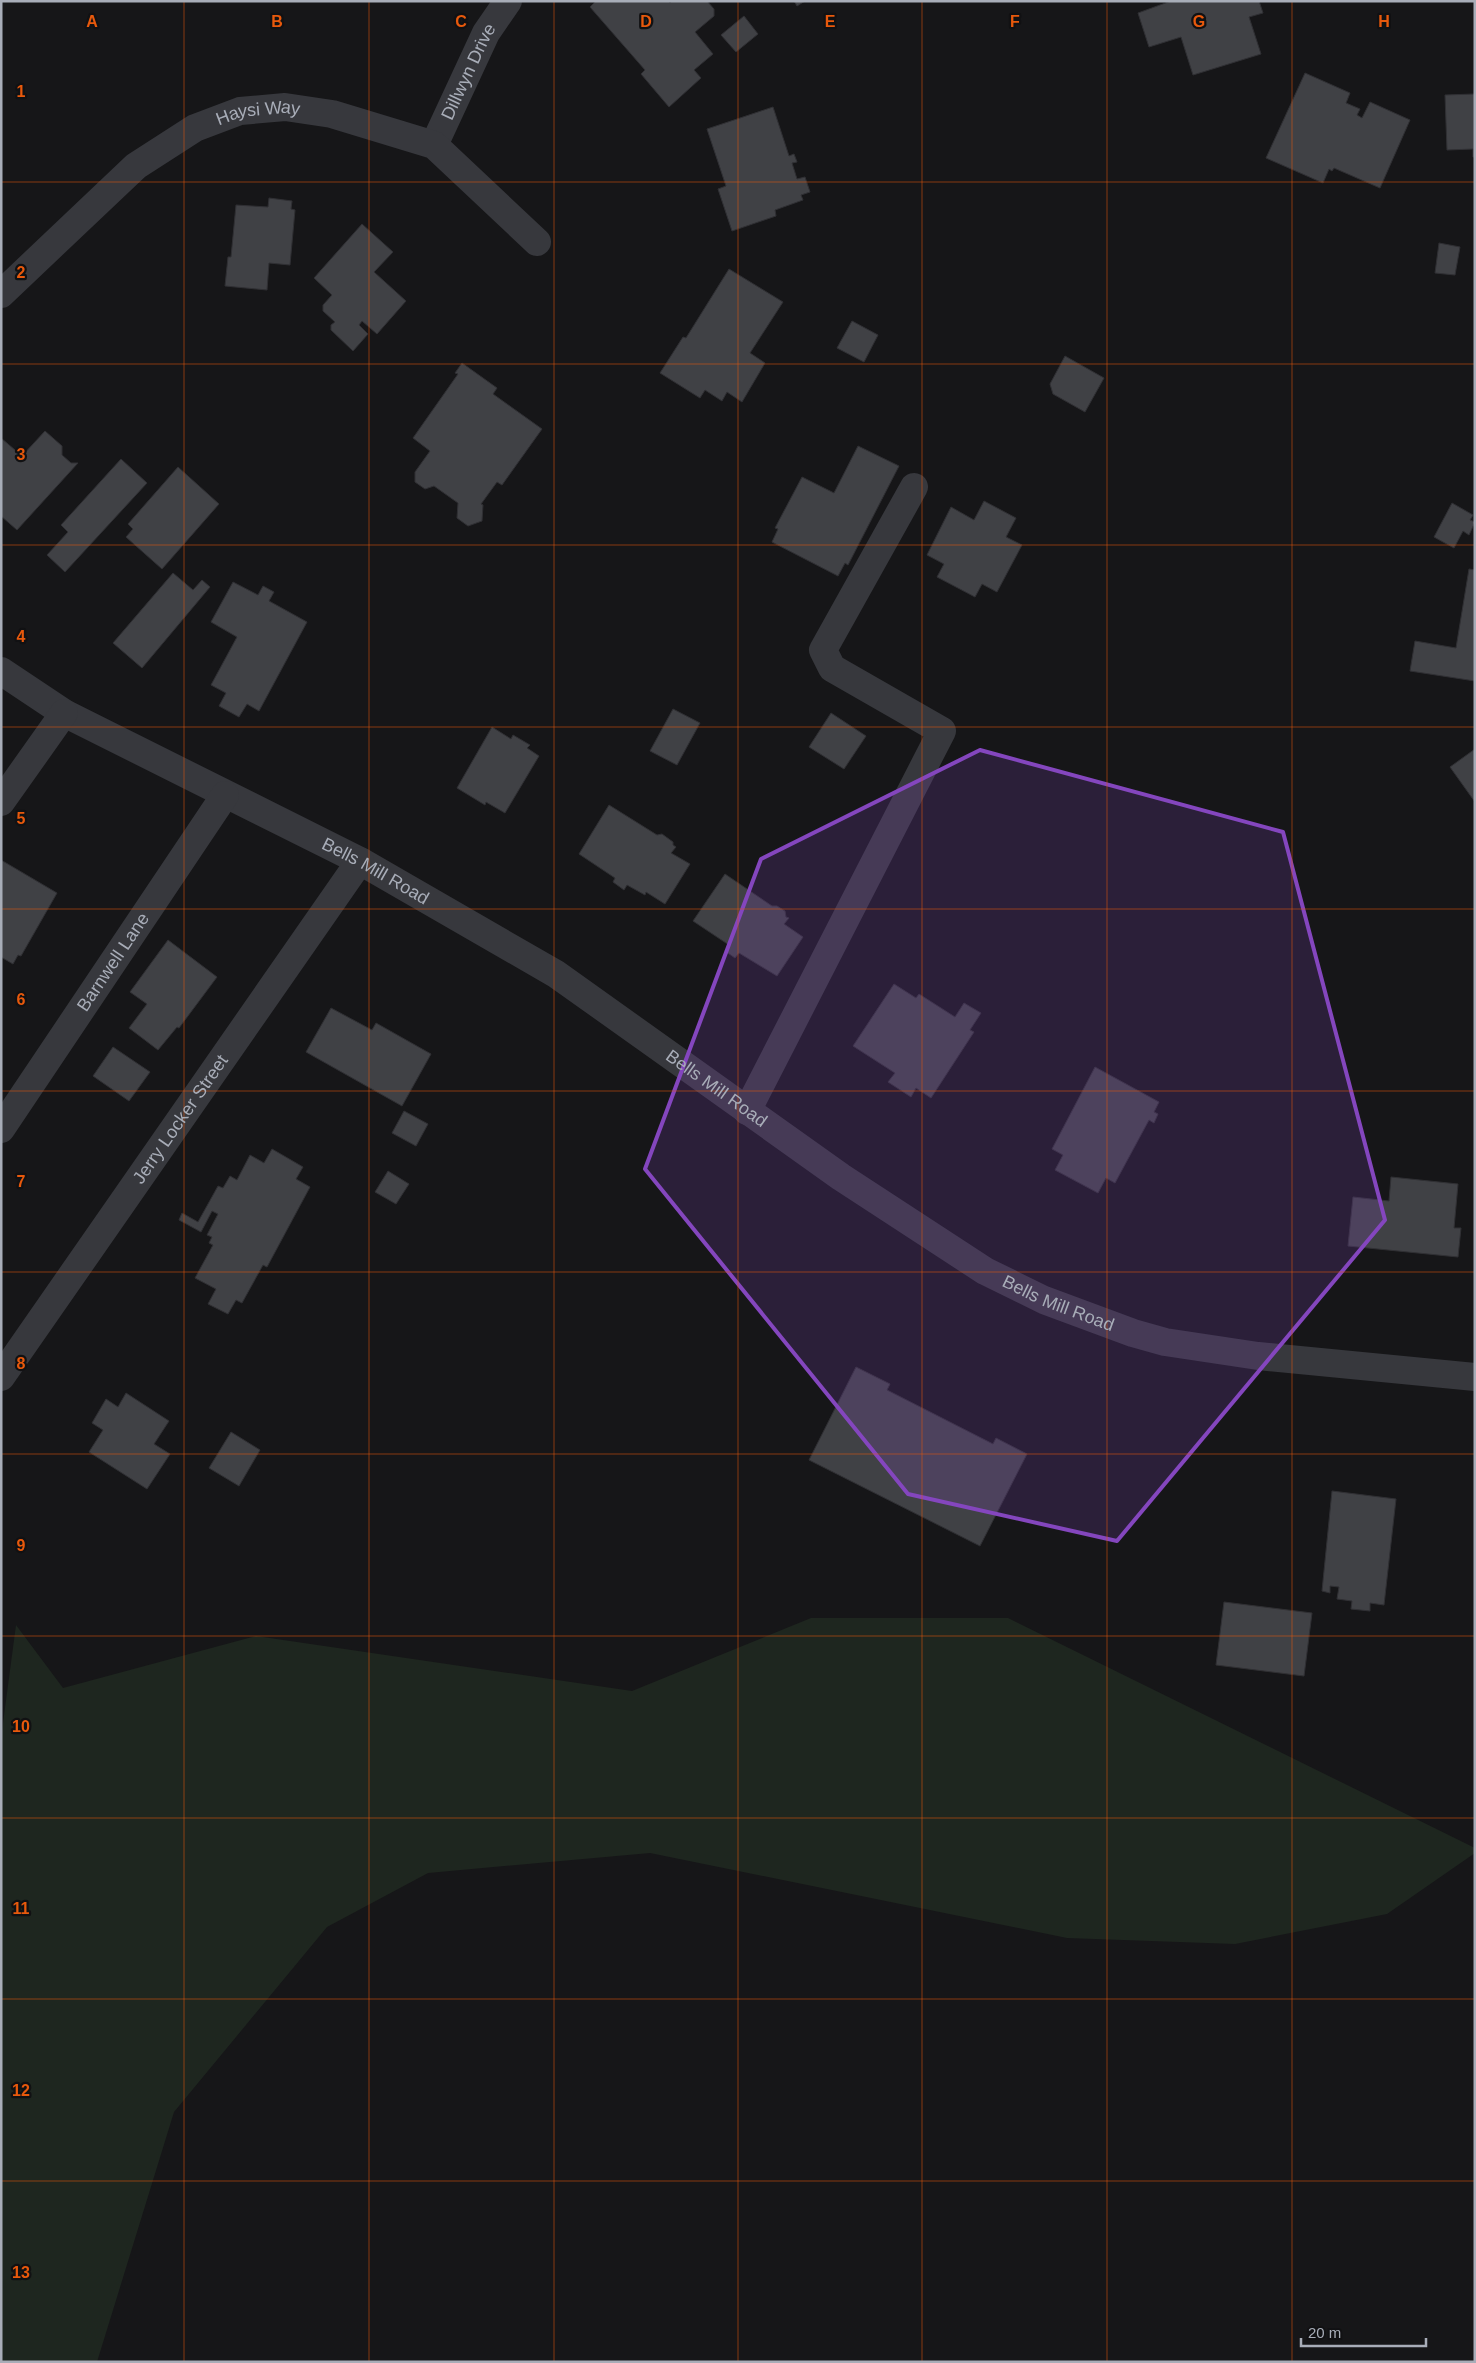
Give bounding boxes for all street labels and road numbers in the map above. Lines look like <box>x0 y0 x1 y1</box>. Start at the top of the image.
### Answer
street label: Dillwyn Drive <box>437 19 500 123</box>
street label: Haysi Way <box>213 97 302 129</box>
street label: Bells Mill Road <box>319 834 432 909</box>
street label: Barnwell Lane <box>73 909 153 1015</box>
street label: Bells Mill Road <box>662 1046 771 1131</box>
street label: Jerry Locker Street <box>129 1051 232 1187</box>
street label: Bells Mill Road <box>999 1271 1117 1335</box>

